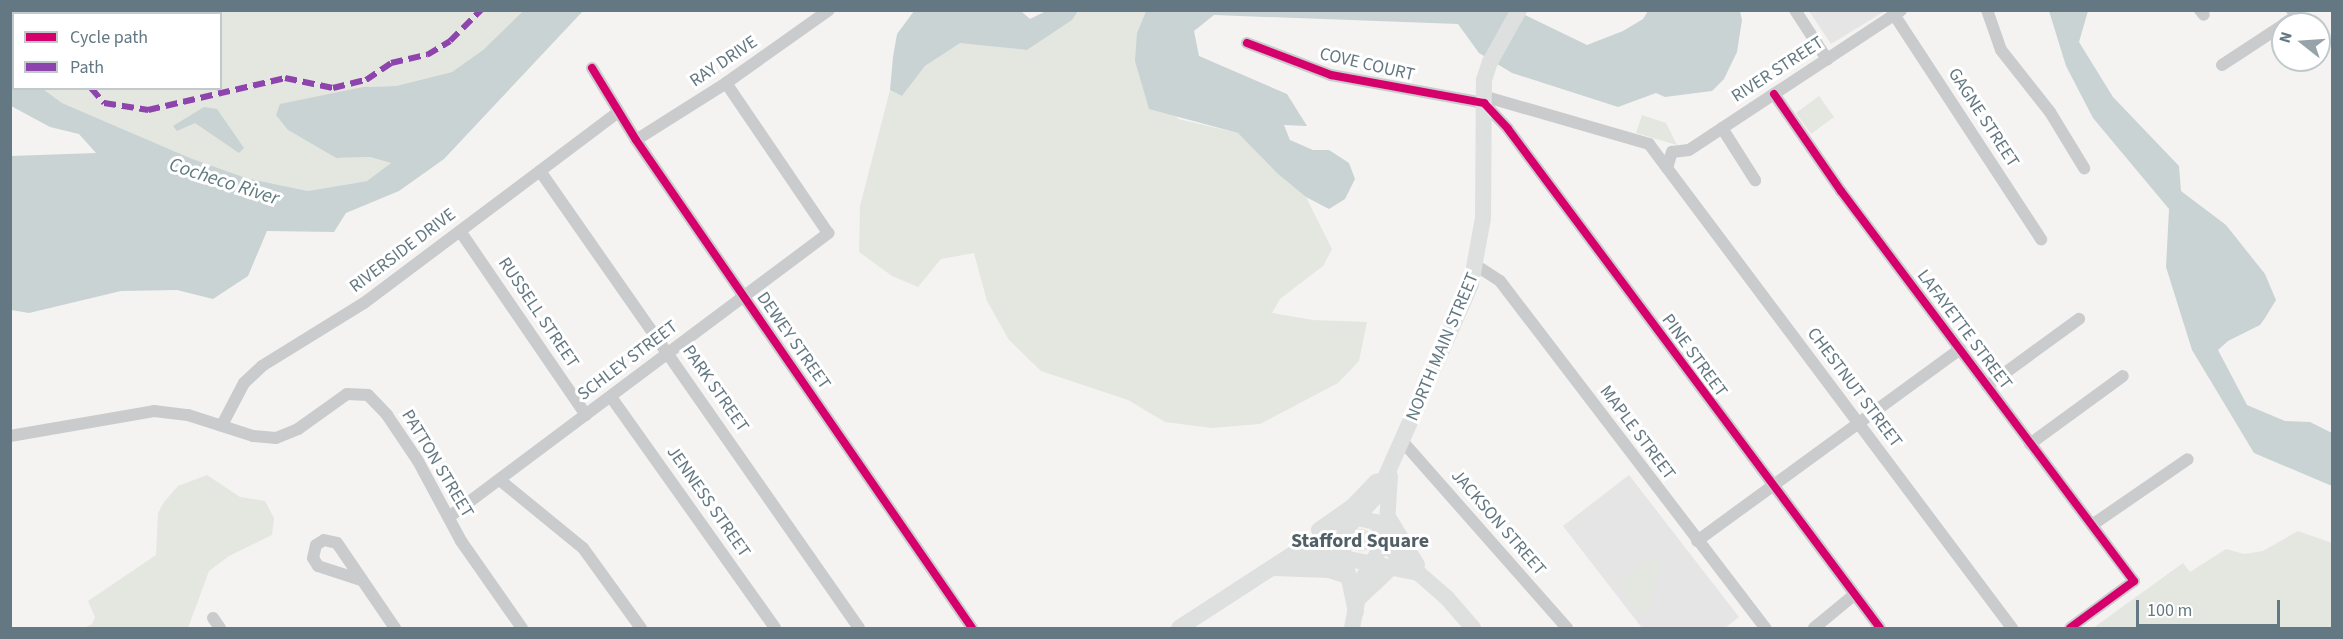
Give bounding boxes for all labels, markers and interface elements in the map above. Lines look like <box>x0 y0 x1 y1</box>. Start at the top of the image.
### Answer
legend <box>12 12 222 90</box>
north arrow <box>2271 12 2331 72</box>
text: Cycle path <box>70 25 148 50</box>
text: N <box>2274 29 2298 46</box>
street label: RAY DRIVE <box>686 32 762 92</box>
street label: RIVER STREET <box>1728 32 1828 108</box>
street label: COVE COURT <box>1317 44 1417 86</box>
text: Path <box>70 55 104 80</box>
street label: GAGNE STREET <box>1943 64 2023 172</box>
water label: Cocheco River <box>166 153 282 211</box>
street label: RIVERSIDE DRIVE <box>346 204 460 298</box>
street label: RUSSELL STREET <box>493 253 583 373</box>
street label: LAFAYETTE STREET <box>1912 266 2016 394</box>
street label: NORTH MAIN STREET <box>1402 270 1484 424</box>
street label: DEWEY STREET <box>751 288 835 394</box>
street label: PINE STREET <box>1657 310 1731 402</box>
street label: SCHLEY STREET <box>574 316 682 406</box>
street label: CHESTNUT STREET <box>1802 324 1906 452</box>
street label: PARK STREET <box>677 341 753 437</box>
street label: MAPLE STREET <box>1594 382 1680 484</box>
street label: PATTON STREET <box>396 406 478 522</box>
street label: JENNESS STREET <box>662 442 754 562</box>
street label: JACKSON STREET <box>1446 466 1550 580</box>
district label: Stafford Square <box>1291 529 1429 553</box>
scale bar <box>2139 588 2283 626</box>
text: 100 m <box>2147 598 2192 623</box>

